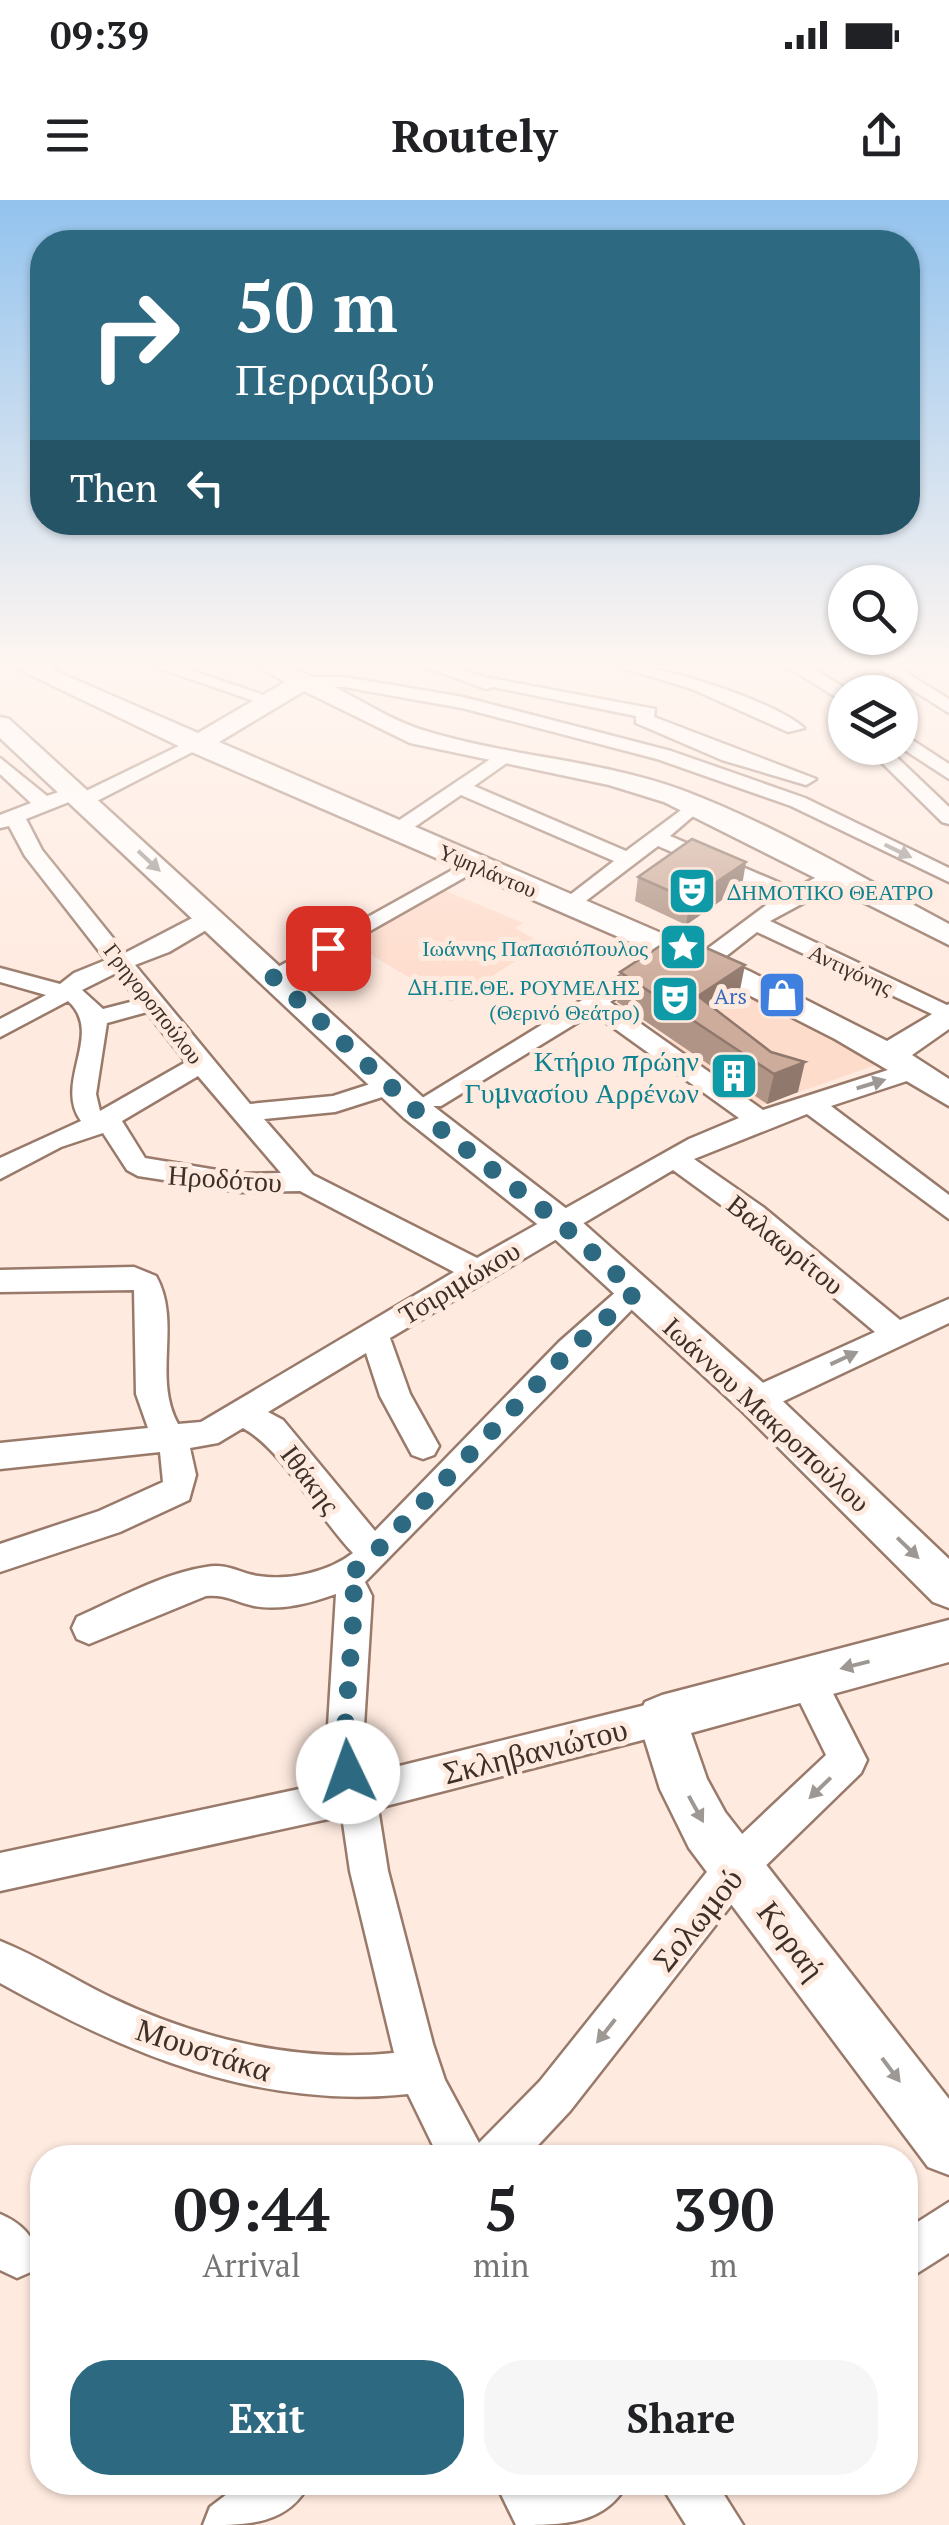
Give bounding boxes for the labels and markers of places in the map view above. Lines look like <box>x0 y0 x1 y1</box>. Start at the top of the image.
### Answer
theatre icon: ΔΗΜΟΤΙΚΟ ΘΕΑΤΡΟ <box>666 865 718 917</box>
place label: ΔΗΜΟΤΙΚΟ ΘΕΑΤΡΟ <box>727 877 933 906</box>
pin <box>286 906 371 991</box>
place icon: Ιωάννης Παπασιόπουλος <box>657 921 709 973</box>
place label: Ιωάννης Παπασιόπουλος <box>422 933 648 962</box>
shop icon: Ars <box>756 969 808 1021</box>
place label: ΔΗ.ΠΕ.ΘΕ. ΡΟΥΜΕΛΗΣ (Θερινό Θεάτρο) <box>408 972 640 1026</box>
theatre icon: ΔΗ.ΠΕ.ΘΕ. ΡΟΥΜΕΛΗΣ (Θερινό Θεάτρο) <box>649 973 701 1025</box>
place label: Ars <box>714 981 747 1010</box>
place label: Κτήριο πρώην Γυμνασίου Αρρένων <box>465 1042 699 1111</box>
building icon: Κτήριο πρώην Γυμνασίου Αρρένων <box>708 1050 760 1102</box>

